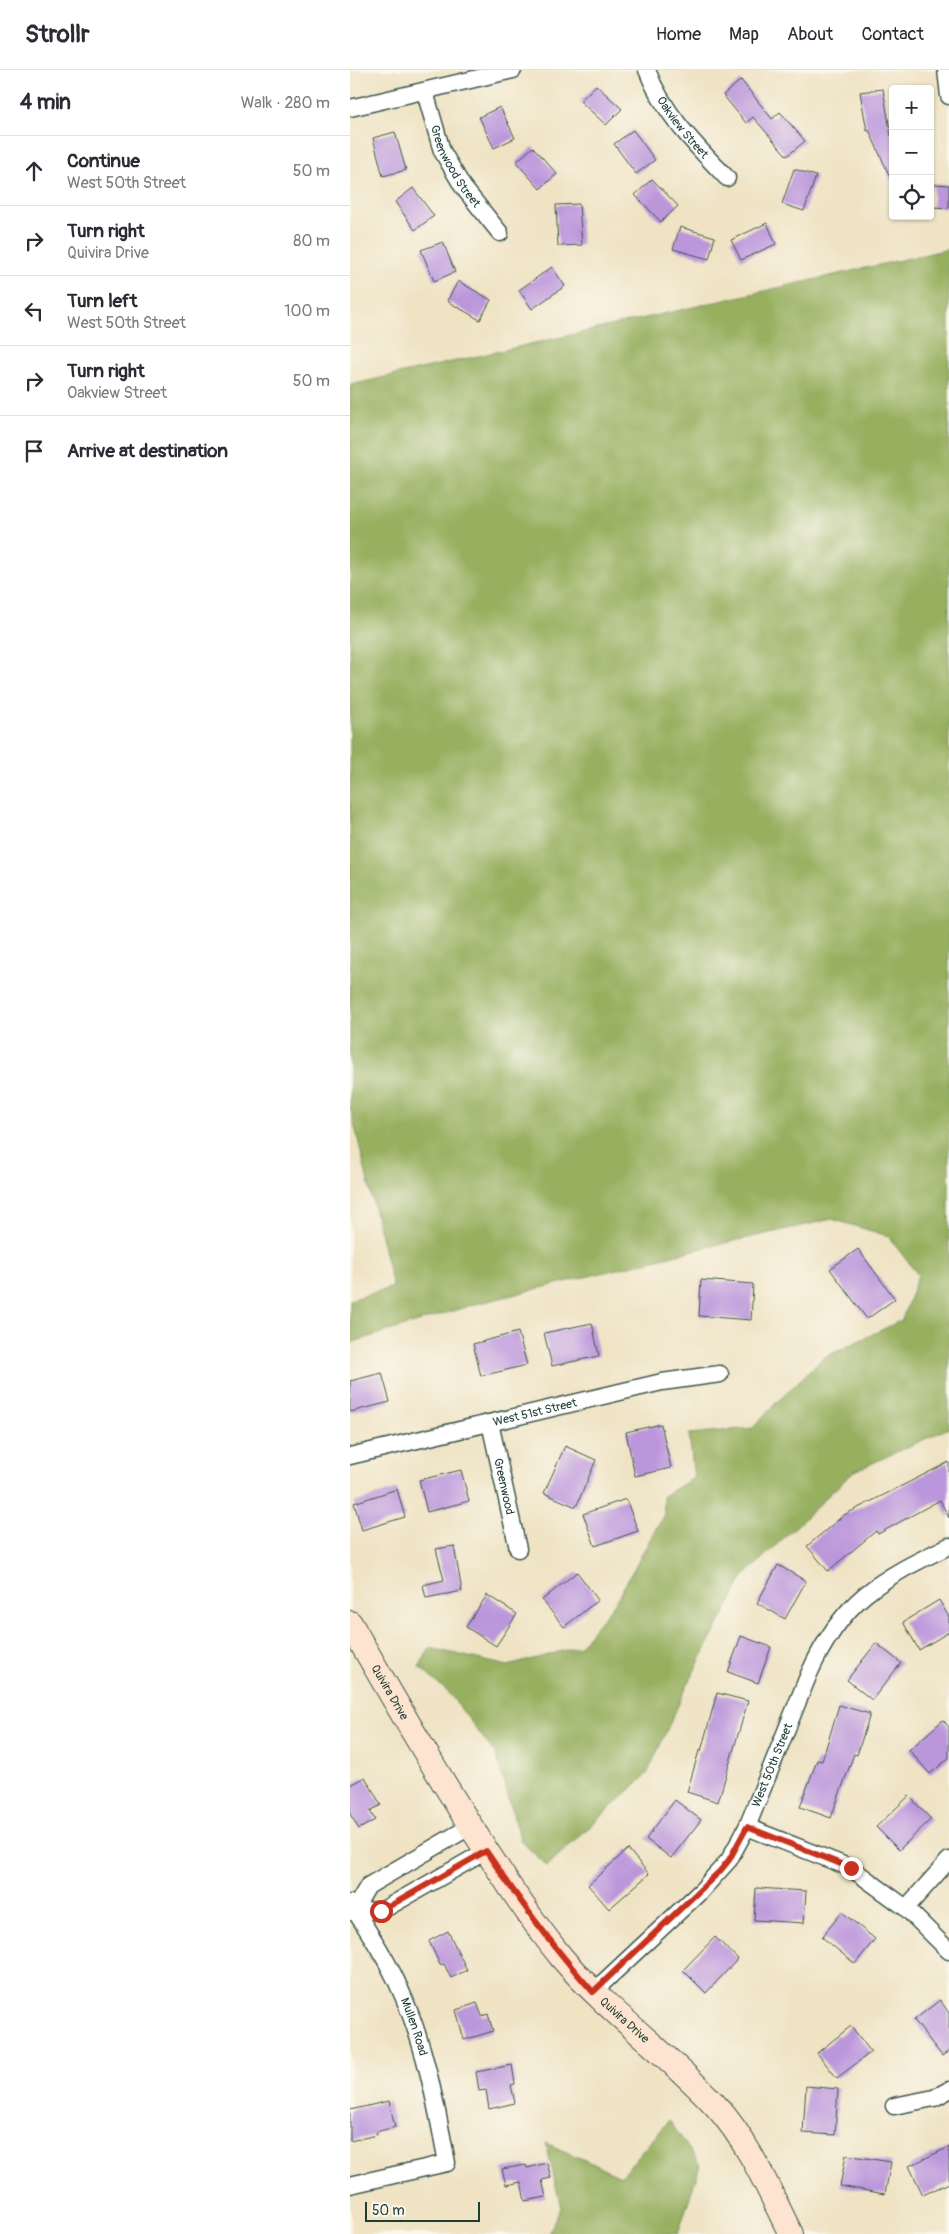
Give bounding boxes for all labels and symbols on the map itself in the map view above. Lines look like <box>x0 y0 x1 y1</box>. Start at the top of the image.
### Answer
street label: Oakview Street <box>654 94 712 162</box>
street label: Greenwood Street <box>427 123 484 211</box>
street label: West 51st Street <box>491 1395 578 1429</box>
street label: Greenwood <box>491 1457 518 1516</box>
street label: Quivira Drive <box>368 1662 412 1723</box>
street label: West 50th Street <box>748 1721 796 1809</box>
route end <box>840 1857 863 1880</box>
route start <box>370 1900 393 1923</box>
street label: Quivira Drive <box>597 1994 653 2046</box>
street label: Mullen Road <box>397 1996 431 2058</box>
scale bar <box>365 2199 480 2222</box>

